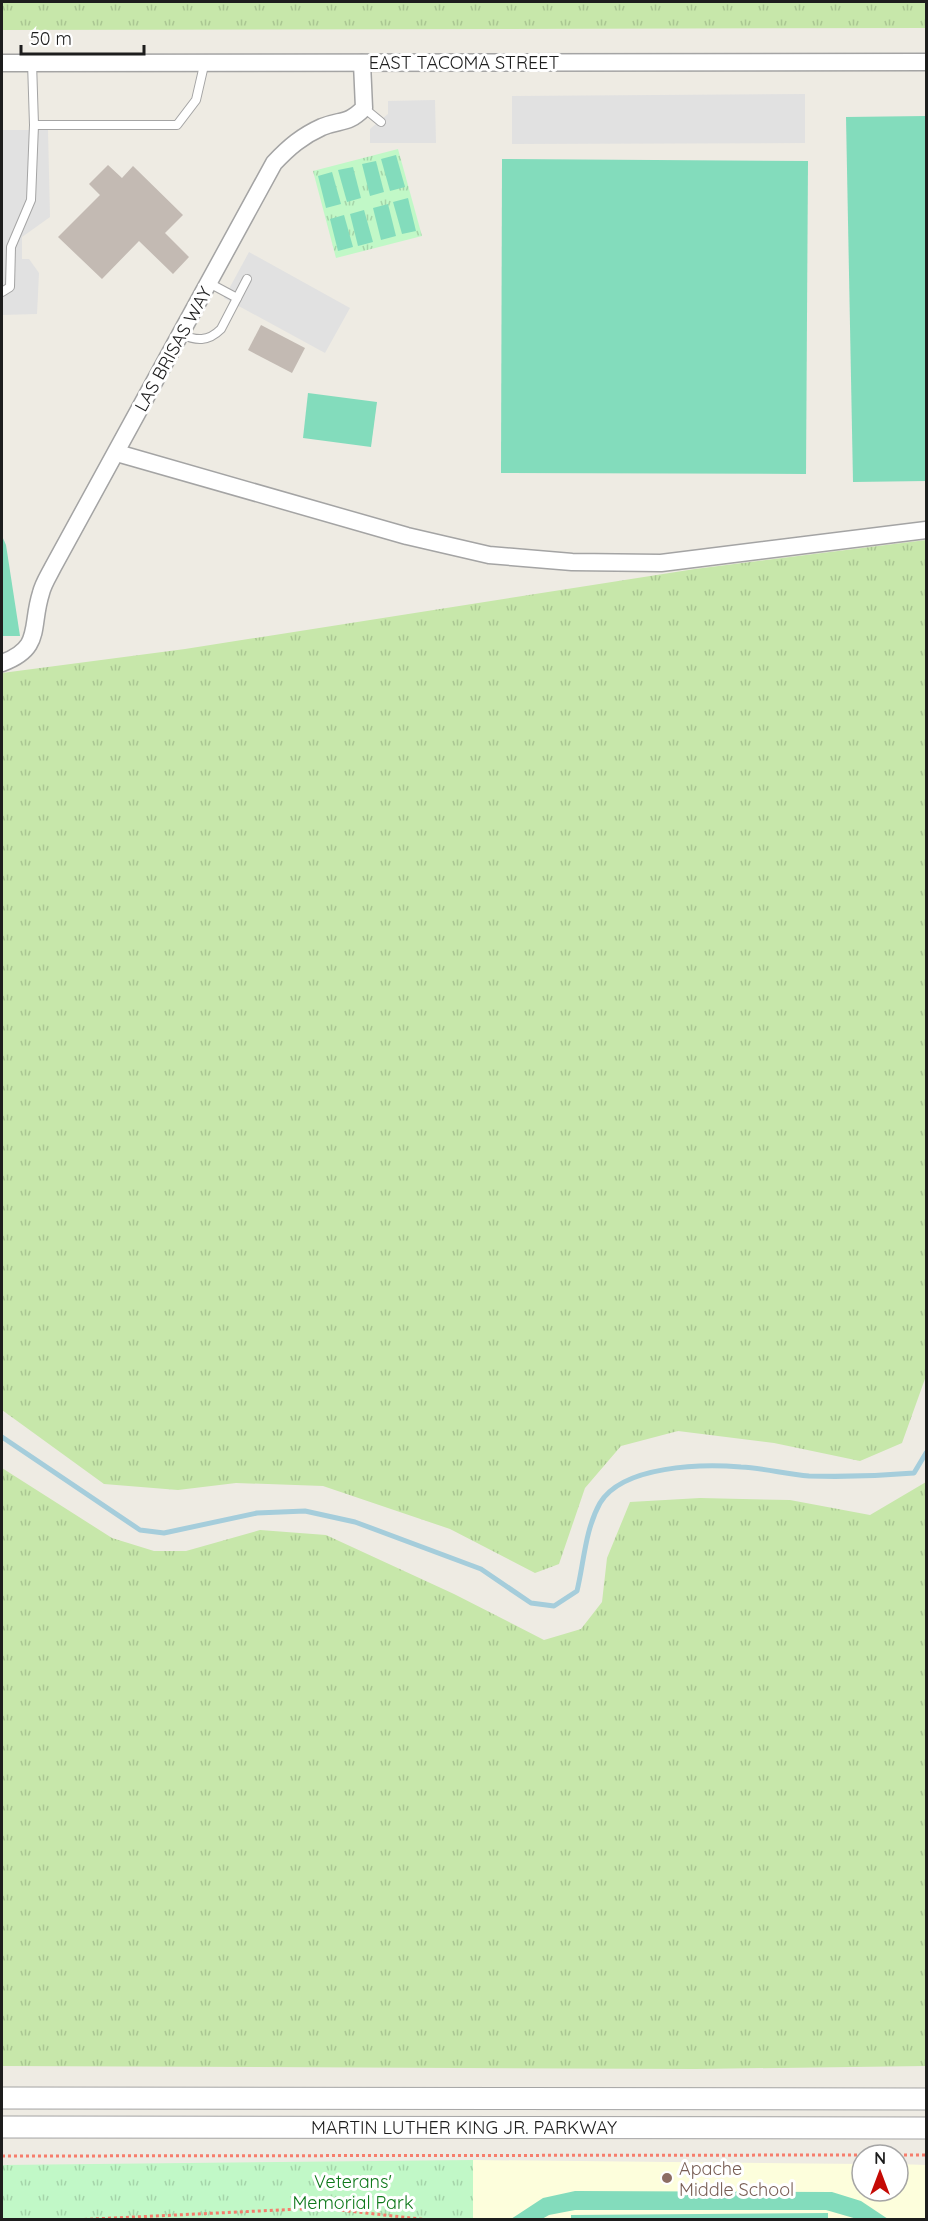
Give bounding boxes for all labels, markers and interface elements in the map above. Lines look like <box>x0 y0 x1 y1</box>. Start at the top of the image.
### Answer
scale bar <box>21 18 144 56</box>
text: 50 m <box>30 27 72 50</box>
street label: EAST TACOMA STREET <box>369 51 559 74</box>
street label: LAS BRISAS WAY <box>129 283 217 415</box>
street label: MARTIN LUTHER KING JR. PARKWAY <box>311 2116 617 2139</box>
north arrow <box>850 2143 910 2203</box>
text: N <box>874 2148 886 2168</box>
place label: Apache Middle School <box>679 2157 794 2201</box>
park label: Veterans' Memorial Park <box>292 2170 414 2214</box>
marker: Apache Middle School <box>660 2171 674 2185</box>

